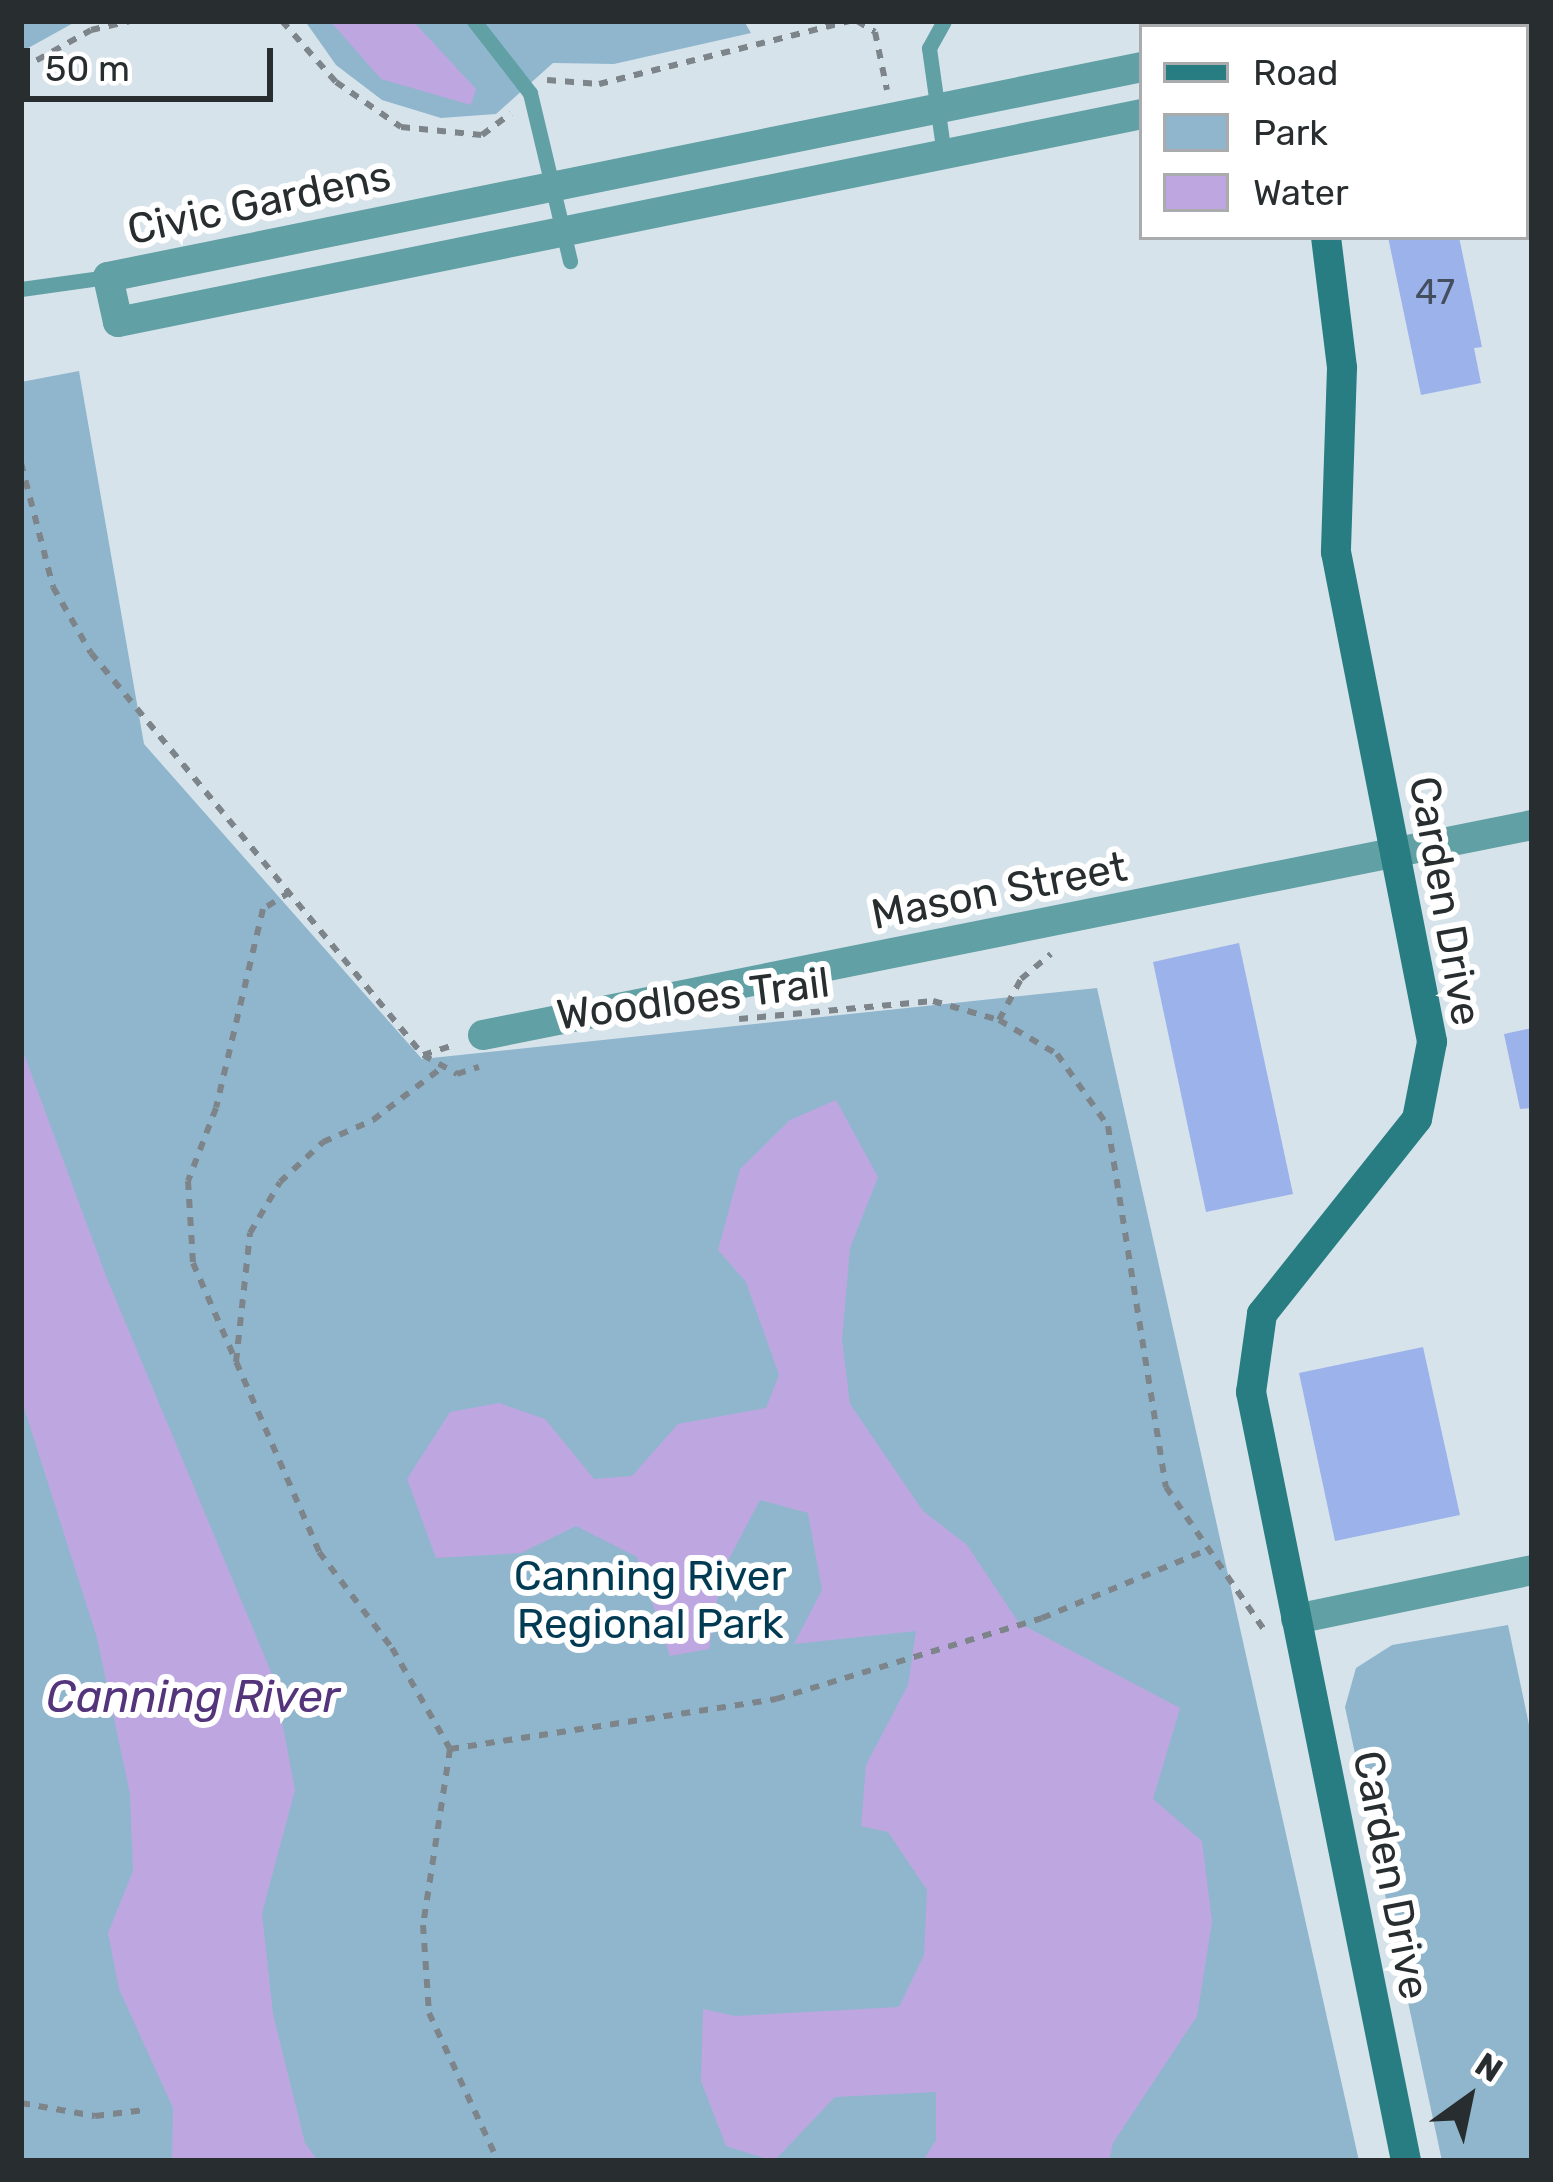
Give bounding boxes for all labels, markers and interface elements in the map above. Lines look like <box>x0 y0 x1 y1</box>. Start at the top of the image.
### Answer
scale bar <box>30 24 279 98</box>
legend <box>1139 24 1529 240</box>
text: 50 m <box>45 47 130 90</box>
text: Road <box>1253 51 1338 94</box>
text: Park <box>1253 111 1328 154</box>
street label: Civic Gardens <box>123 151 395 255</box>
text: Water <box>1253 171 1349 214</box>
house number: 47 <box>1415 270 1455 314</box>
street label: Carden Drive <box>1398 773 1492 1029</box>
street label: Mason Street <box>867 842 1131 940</box>
street label: Woodloes Trail <box>553 957 833 1041</box>
park label: Canning River Regional Park <box>514 1551 786 1650</box>
water label: Canning River <box>46 1670 340 1724</box>
street label: Carden Drive <box>1342 1747 1440 2003</box>
north arrow <box>1409 2038 1529 2158</box>
text: N <box>1468 2045 1509 2090</box>

